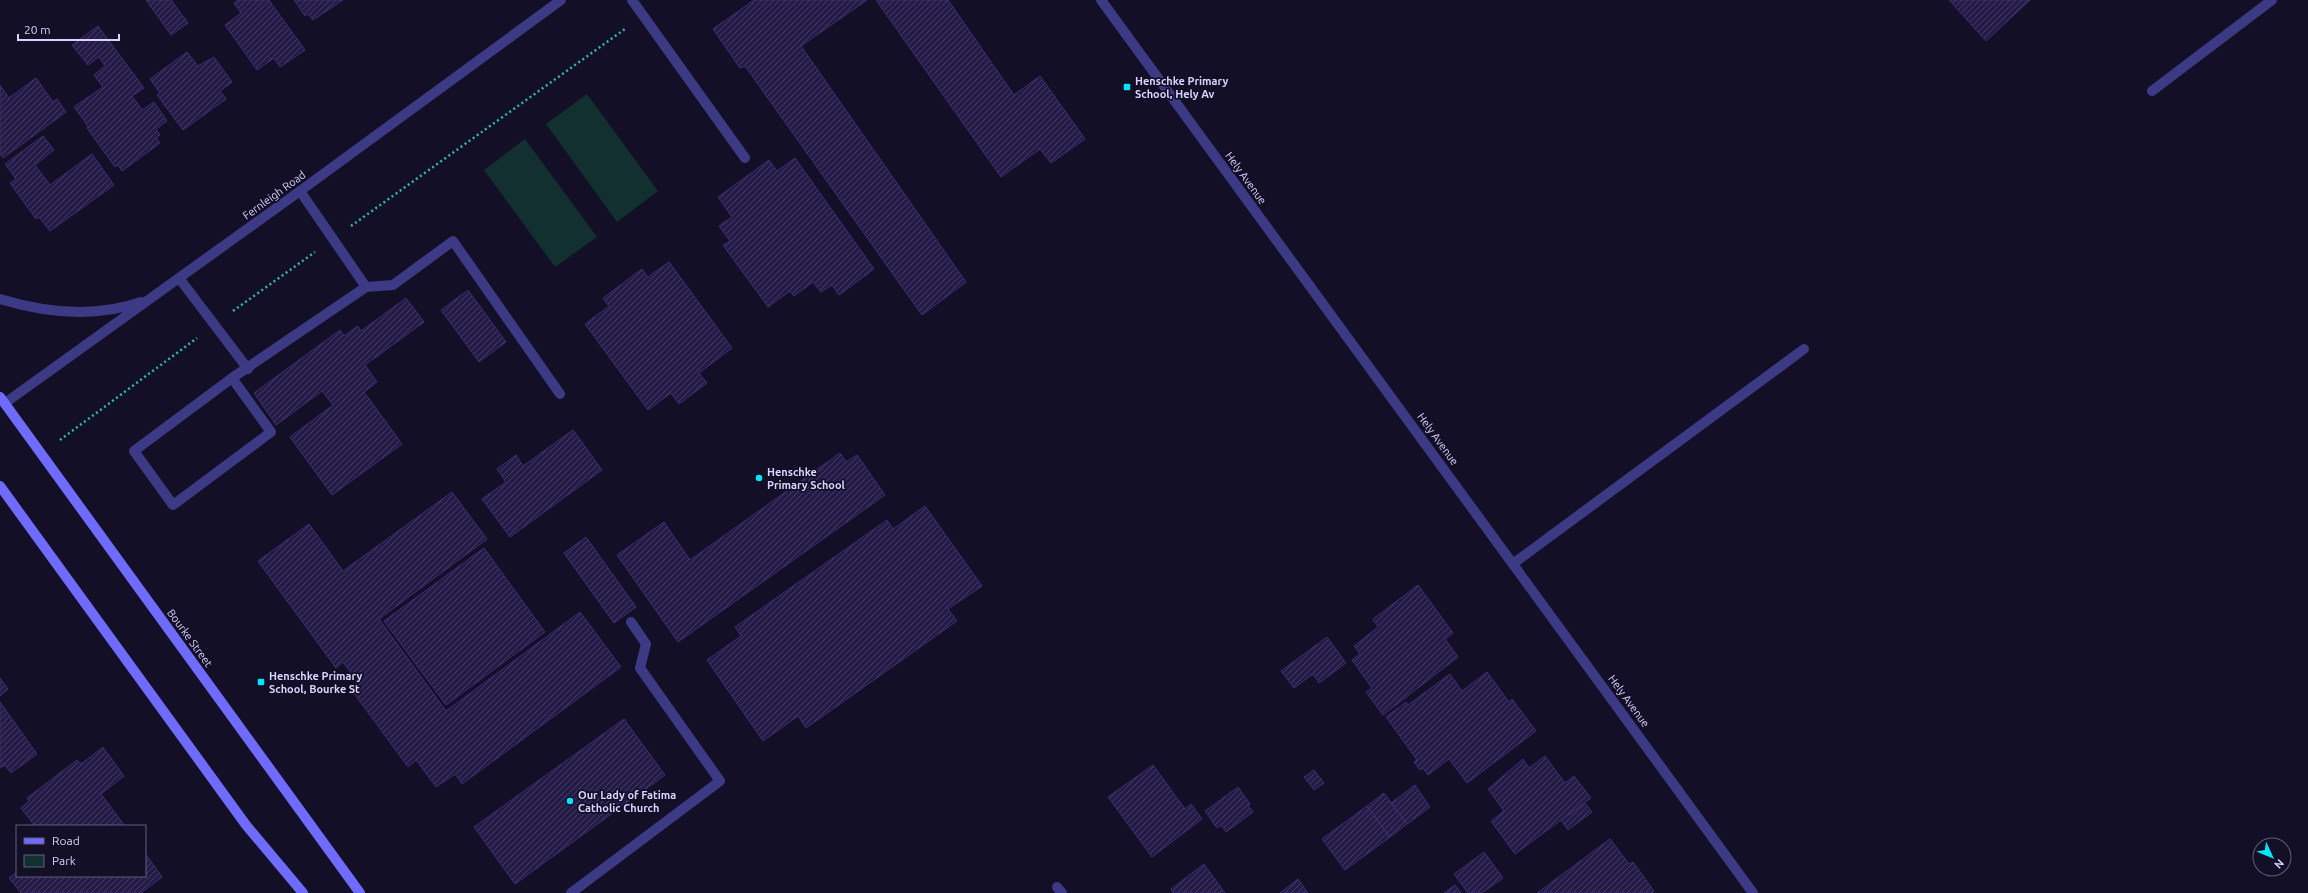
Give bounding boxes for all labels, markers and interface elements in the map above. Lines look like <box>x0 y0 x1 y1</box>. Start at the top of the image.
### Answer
scale bar <box>18 16 119 42</box>
text: 20 m <box>24 23 51 36</box>
place label: Henschke Primary School, Hely Av <box>1135 75 1228 100</box>
marker: Henschke Primary School, Hely Av <box>1122 82 1132 92</box>
street label: Hely Avenue <box>1223 150 1269 206</box>
street label: Fernleigh Road <box>240 168 308 222</box>
street label: Hely Avenue <box>1415 411 1461 467</box>
place label: Henschke Primary School <box>767 466 846 491</box>
marker: Henschke Primary School <box>754 473 764 483</box>
street label: Bourke Street <box>165 607 215 670</box>
place label: Henschke Primary School, Bourke St <box>269 670 362 695</box>
street label: Hely Avenue <box>1606 673 1652 729</box>
marker: Henschke Primary School, Bourke St <box>256 677 266 687</box>
place label: Our Lady of Fatima Catholic Church <box>578 789 676 814</box>
marker: Our Lady of Fatima Catholic Church <box>565 796 575 806</box>
legend <box>16 825 146 877</box>
text: Road <box>52 834 80 847</box>
north arrow <box>2252 837 2292 877</box>
text: Park <box>52 854 76 867</box>
text: N <box>2272 857 2286 871</box>

